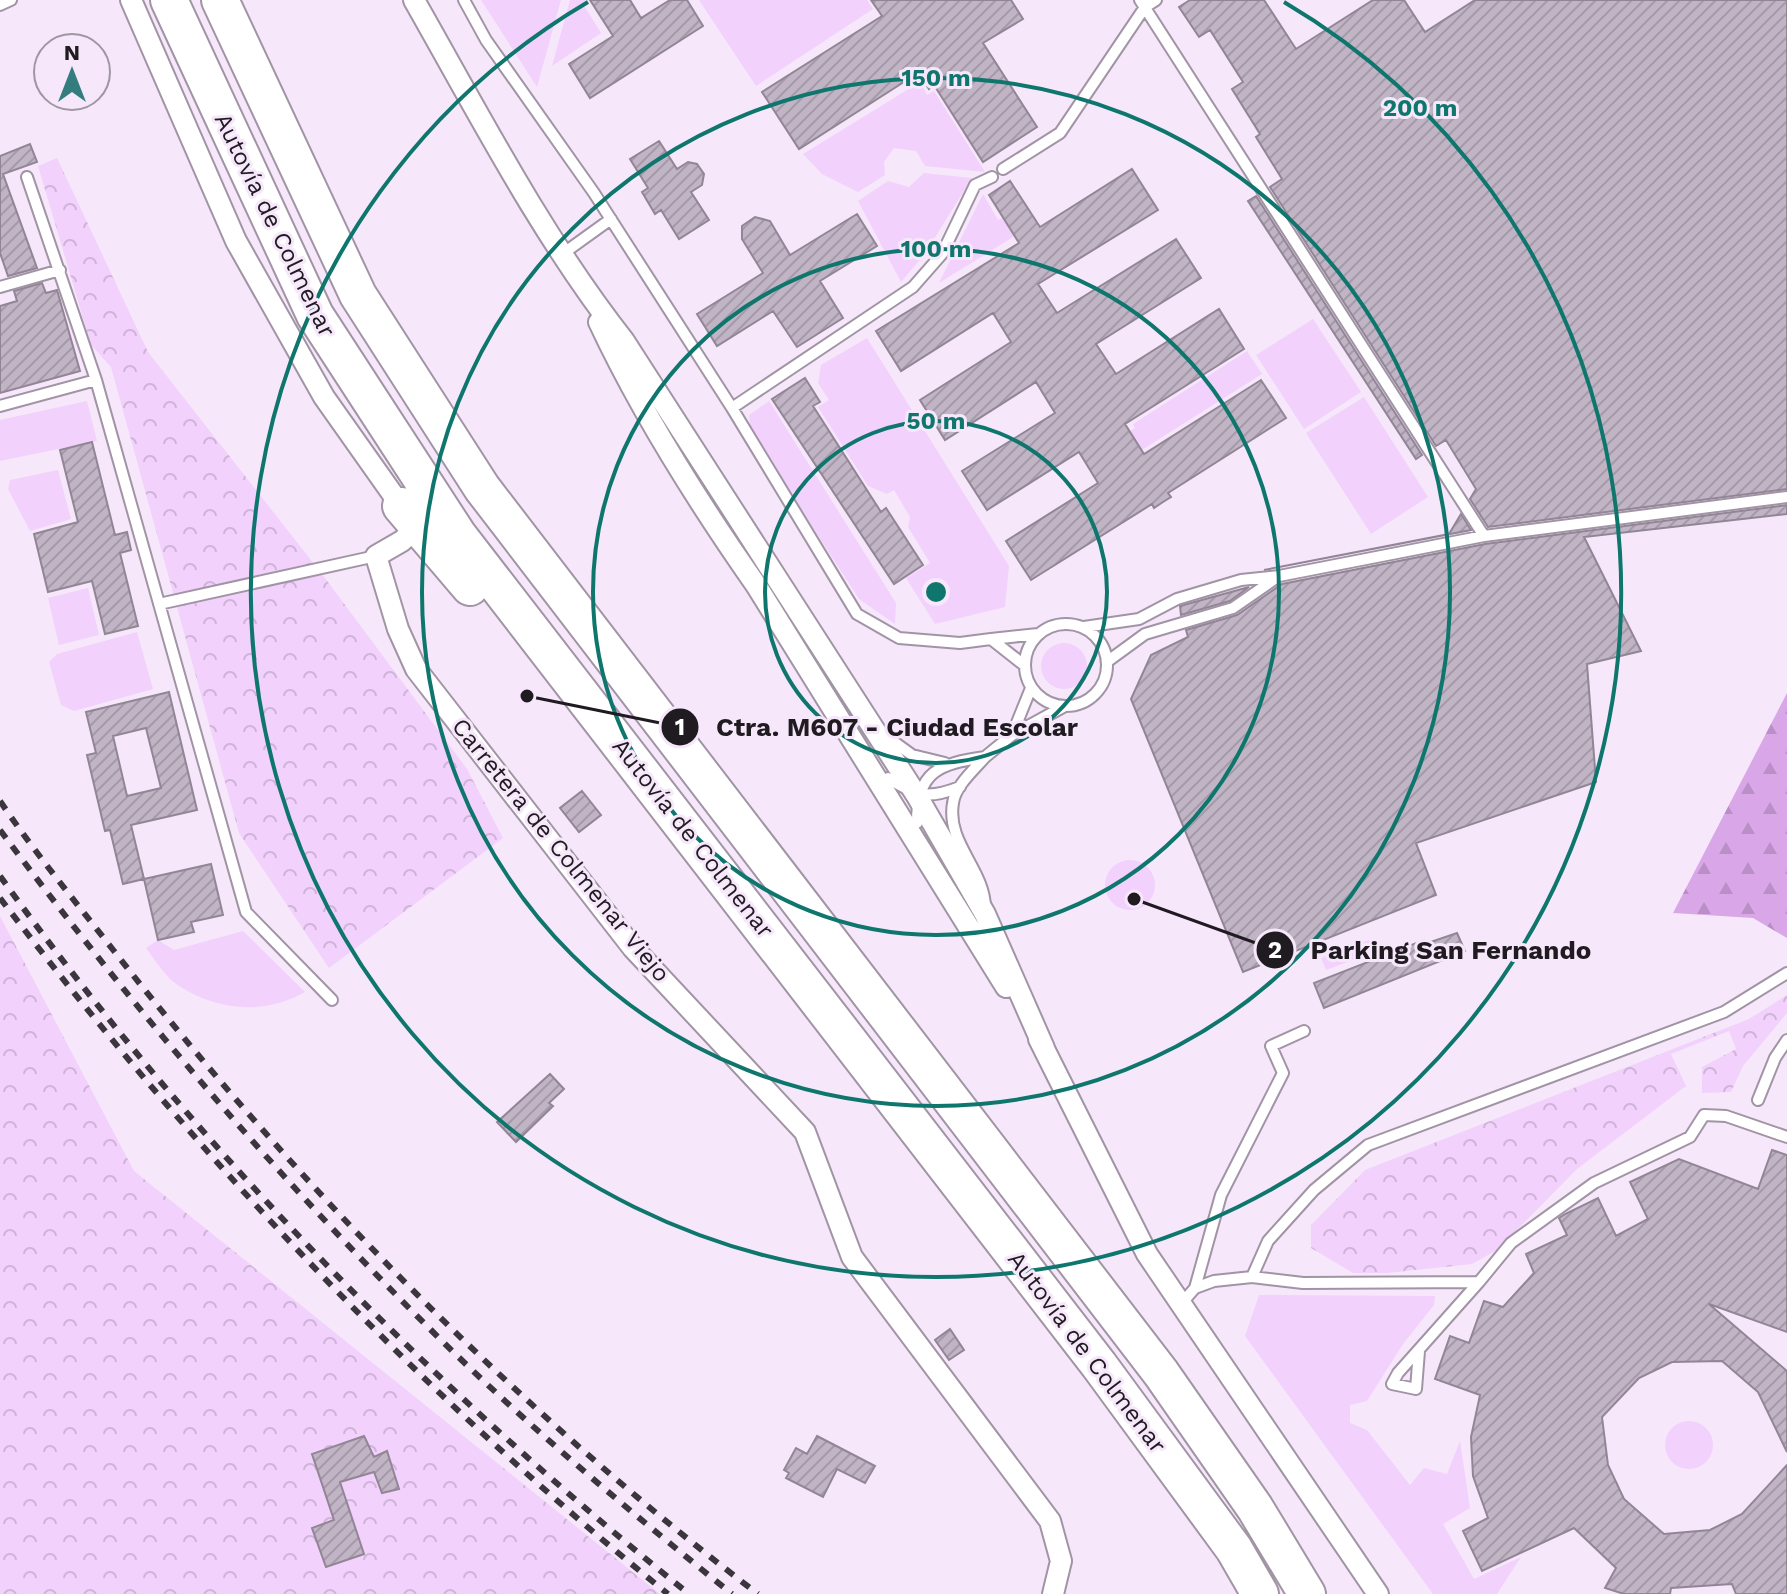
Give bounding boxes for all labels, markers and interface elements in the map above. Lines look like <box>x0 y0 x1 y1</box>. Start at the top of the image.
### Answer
north arrow <box>32 32 112 112</box>
text: N <box>64 40 80 65</box>
text: 150 m <box>901 64 971 92</box>
text: 200 m <box>1383 94 1457 122</box>
street label: Autovía de Colmenar <box>209 109 341 342</box>
text: 100 m <box>901 235 971 263</box>
text: 50 m <box>907 407 965 435</box>
centre of rings <box>922 578 950 606</box>
callout: Ctra. M607 - Ciudad Escolar <box>660 702 1095 752</box>
text: Ctra. M607 - Ciudad Escolar <box>716 712 1079 742</box>
street label: Carretera de Colmenar Viejo <box>446 713 676 987</box>
text: 1 <box>675 713 685 741</box>
street label: Autovía de Colmenar <box>606 733 780 943</box>
callout: Parking San Fernando <box>1255 925 1607 975</box>
text: Parking San Fernando <box>1311 935 1591 965</box>
text: 2 <box>1268 936 1282 964</box>
street label: Autovía de Colmenar <box>1002 1246 1172 1459</box>

